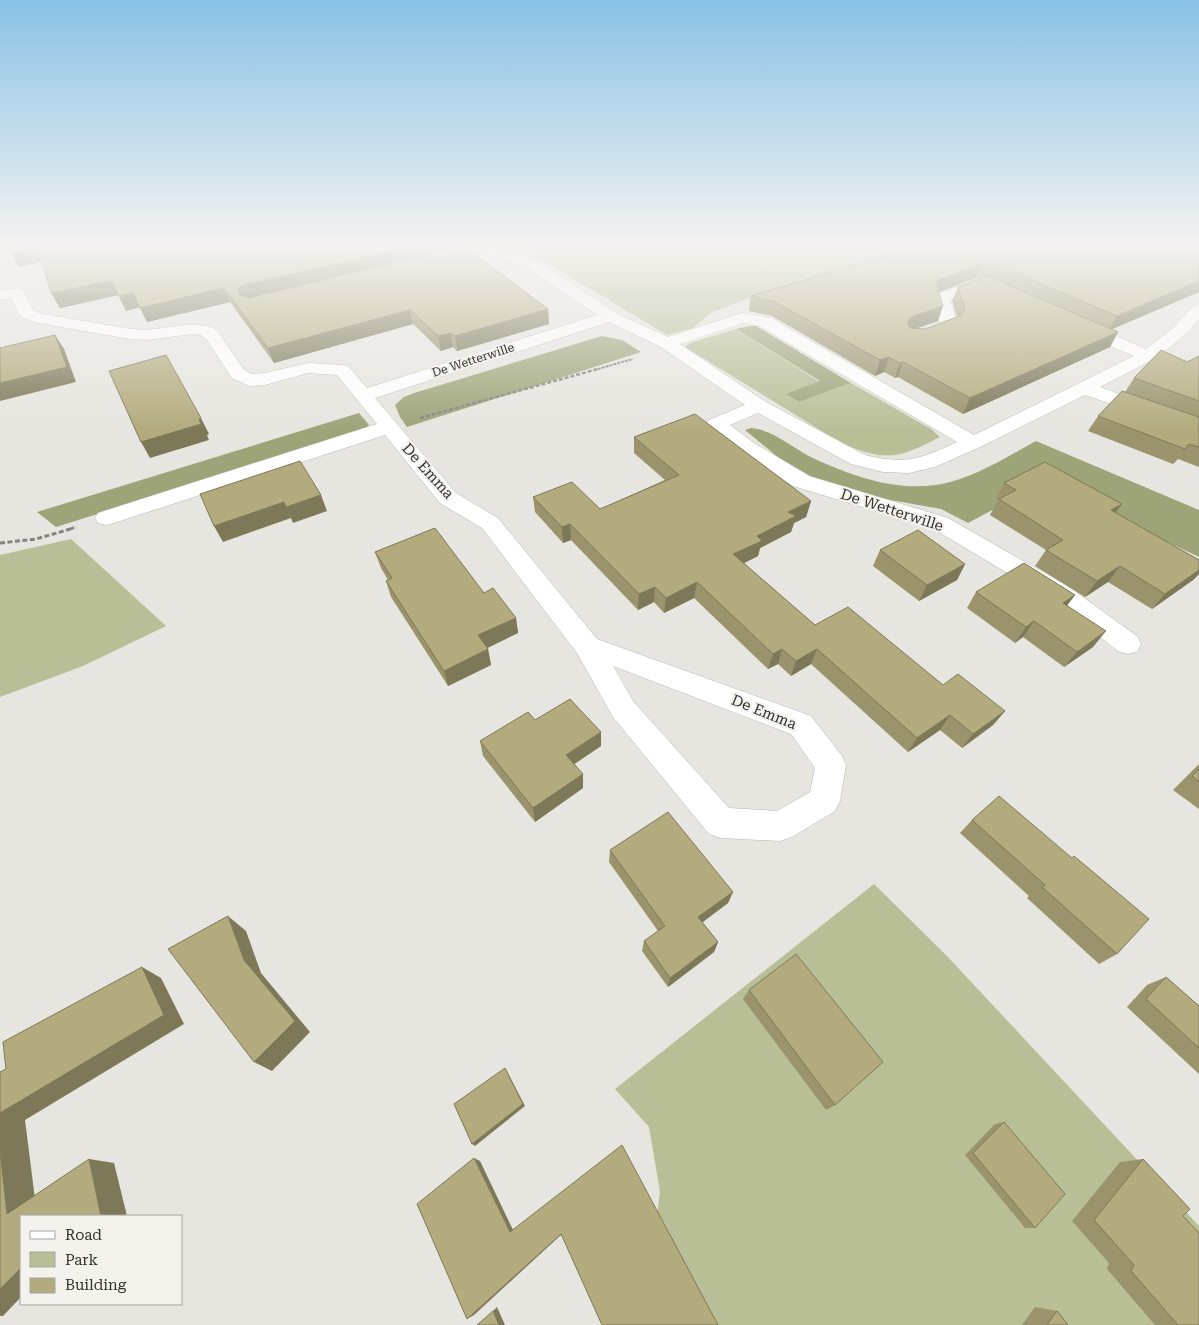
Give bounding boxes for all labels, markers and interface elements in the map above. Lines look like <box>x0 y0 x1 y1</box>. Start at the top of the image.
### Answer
street label: De Wetterwille <box>430 340 516 380</box>
street label: De Emma <box>398 439 458 503</box>
street label: De Wetterwille <box>838 485 946 535</box>
street label: De Emma <box>729 691 799 733</box>
legend <box>20 1215 182 1305</box>
text: Road <box>65 1226 102 1244</box>
text: Park <box>65 1251 99 1269</box>
text: Building <box>65 1276 127 1294</box>

